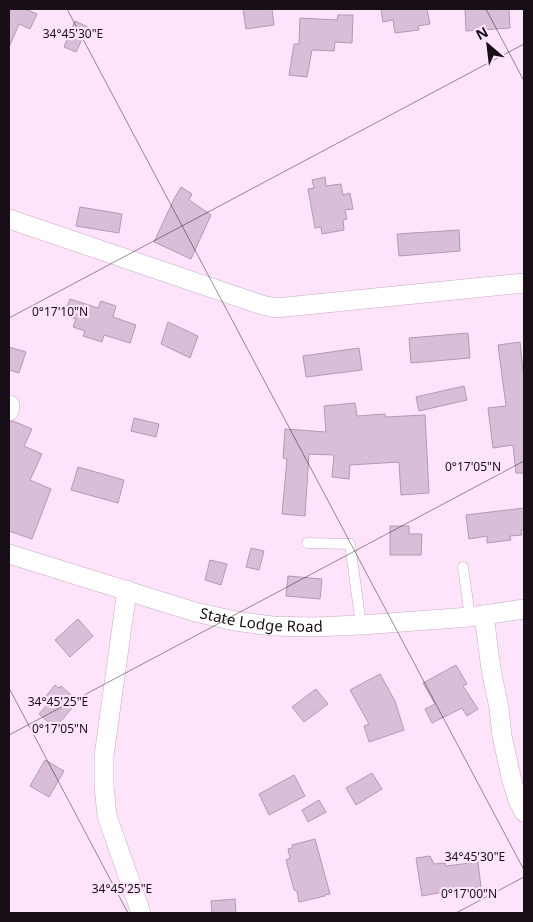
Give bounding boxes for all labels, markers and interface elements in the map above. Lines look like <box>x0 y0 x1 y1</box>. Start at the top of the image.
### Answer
north arrow <box>463 20 513 70</box>
text: N <box>472 22 491 44</box>
text: 34°45'30"E <box>43 25 103 42</box>
text: 0°17'10"N <box>32 303 88 320</box>
text: 0°17'05"N <box>445 458 501 475</box>
street label: State Lodge Road <box>198 602 323 636</box>
text: 34°45'25"E <box>28 693 88 710</box>
text: 0°17'05"N <box>32 720 88 737</box>
text: 34°45'30"E <box>445 848 505 865</box>
text: 34°45'25"E <box>92 880 152 897</box>
text: 0°17'00"N <box>441 885 497 902</box>

